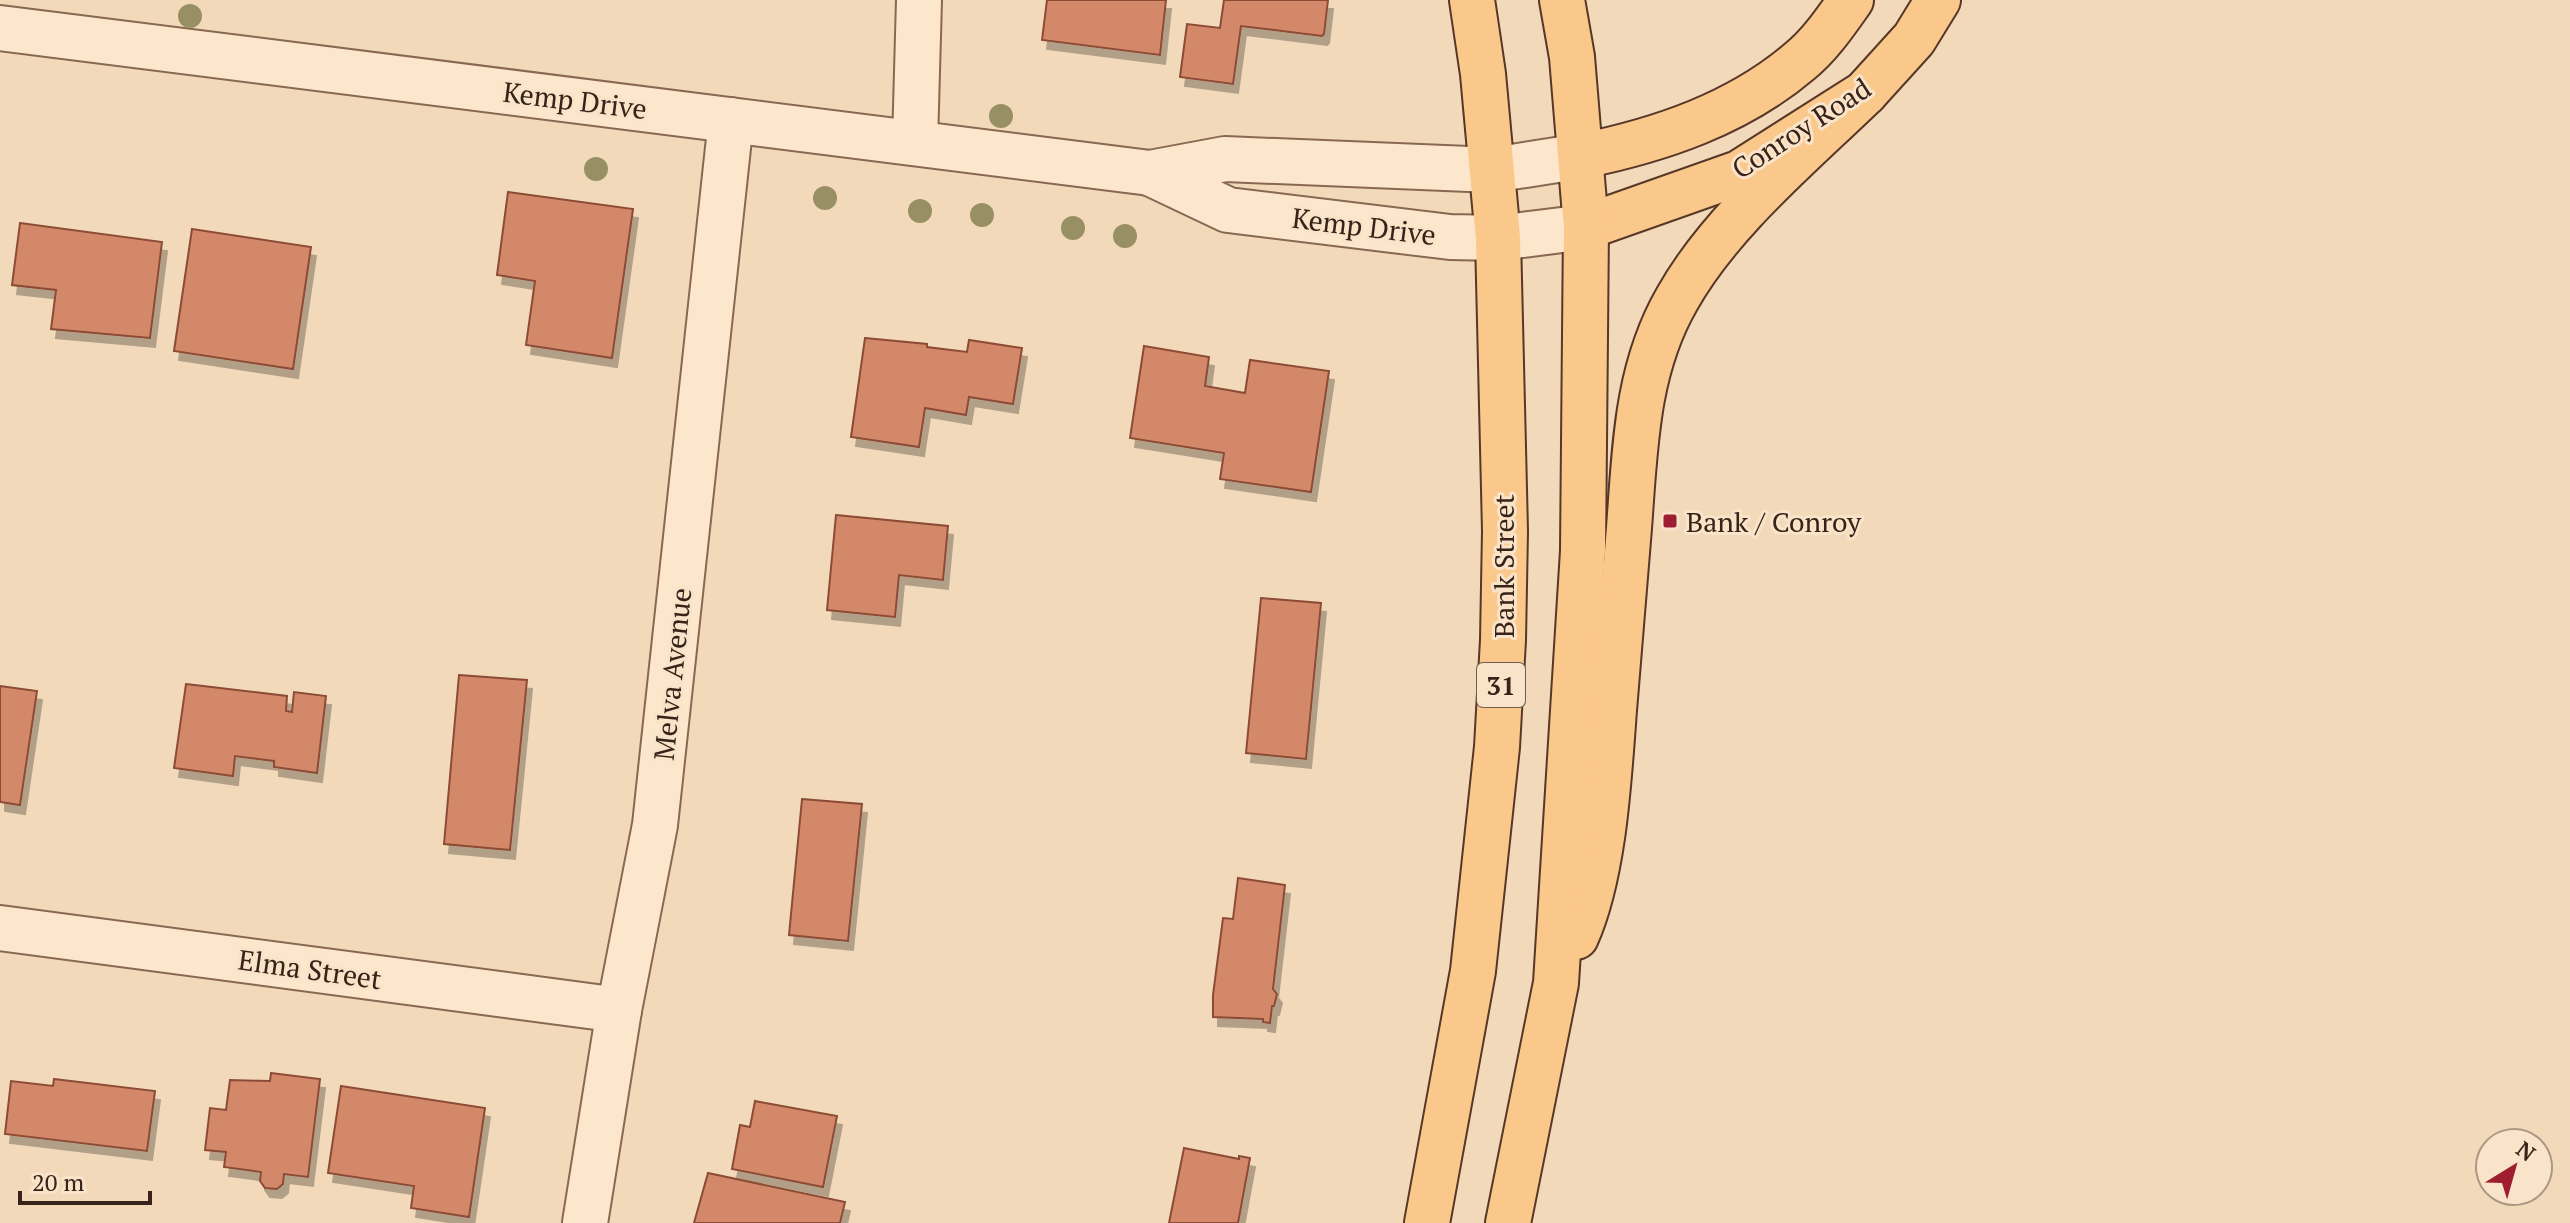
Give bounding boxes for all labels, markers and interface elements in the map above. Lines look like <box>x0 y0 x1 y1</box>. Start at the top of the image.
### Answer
street label: Conroy Road <box>1724 69 1878 187</box>
street label: Kemp Drive <box>501 73 649 127</box>
street label: Kemp Drive <box>1290 199 1438 253</box>
street label: Bank Street <box>1485 493 1522 638</box>
place label: Bank / Conroy <box>1686 503 1862 540</box>
marker: Bank / Conroy <box>1661 512 1679 530</box>
street label: Melva Avenue <box>645 586 699 762</box>
road number: 31 <box>1477 663 1525 707</box>
street label: Elma Street <box>236 941 385 997</box>
north arrow <box>2474 1127 2554 1207</box>
text: N <box>2511 1134 2542 1167</box>
scale bar <box>20 1155 150 1205</box>
text: 20 m <box>32 1166 84 1198</box>

